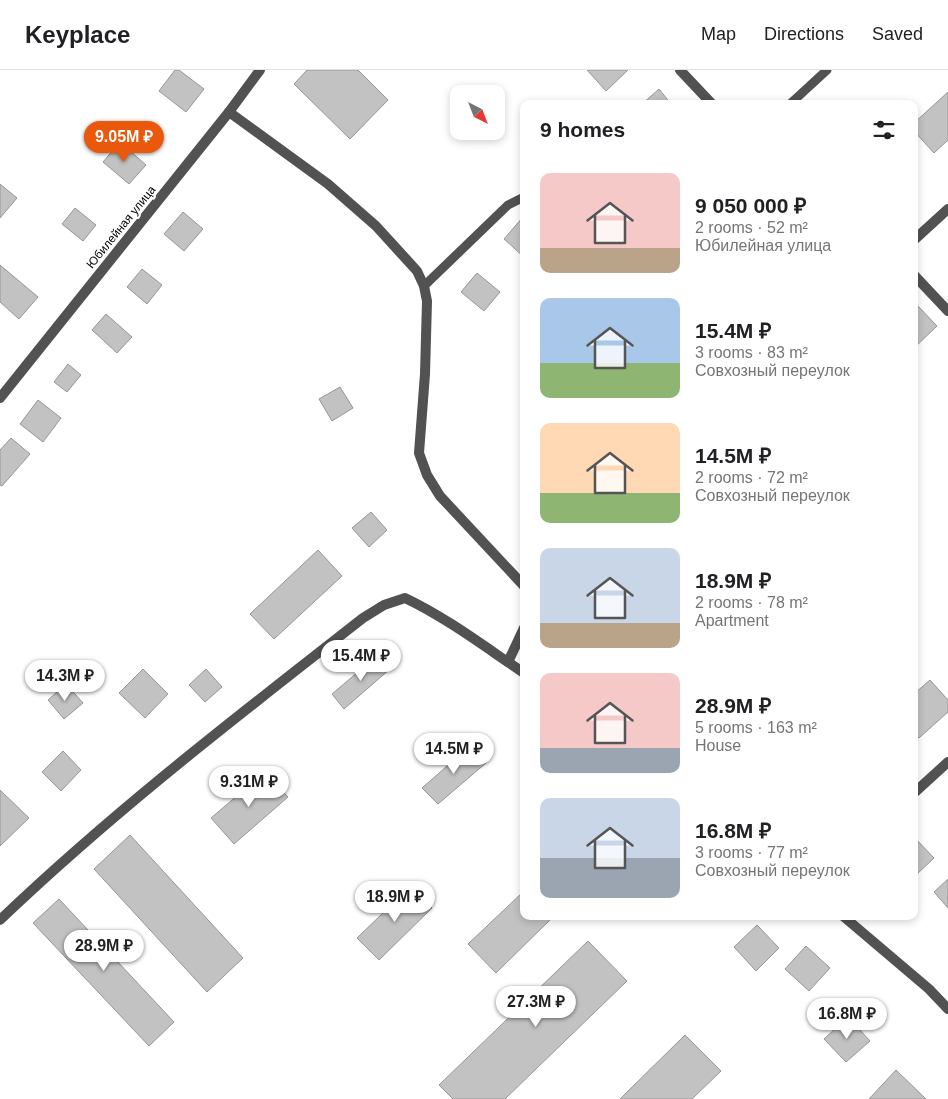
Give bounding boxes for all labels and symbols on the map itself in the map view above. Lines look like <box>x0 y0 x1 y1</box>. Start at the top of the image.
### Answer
north arrow <box>450 85 505 140</box>
pin: 9.05M ₽ <box>78 121 170 163</box>
street label: Юбилейная улица <box>83 183 159 271</box>
pin: 15.4M ₽ <box>315 640 407 682</box>
pin: 14.3M ₽ <box>19 660 111 702</box>
pin: 14.5M ₽ <box>408 732 500 775</box>
pin: 9.31M ₽ <box>203 766 295 808</box>
pin: 18.9M ₽ <box>349 880 441 923</box>
pin: 28.9M ₽ <box>58 930 150 972</box>
pin: 27.3M ₽ <box>490 986 582 1028</box>
pin: 16.8M ₽ <box>801 998 893 1040</box>

